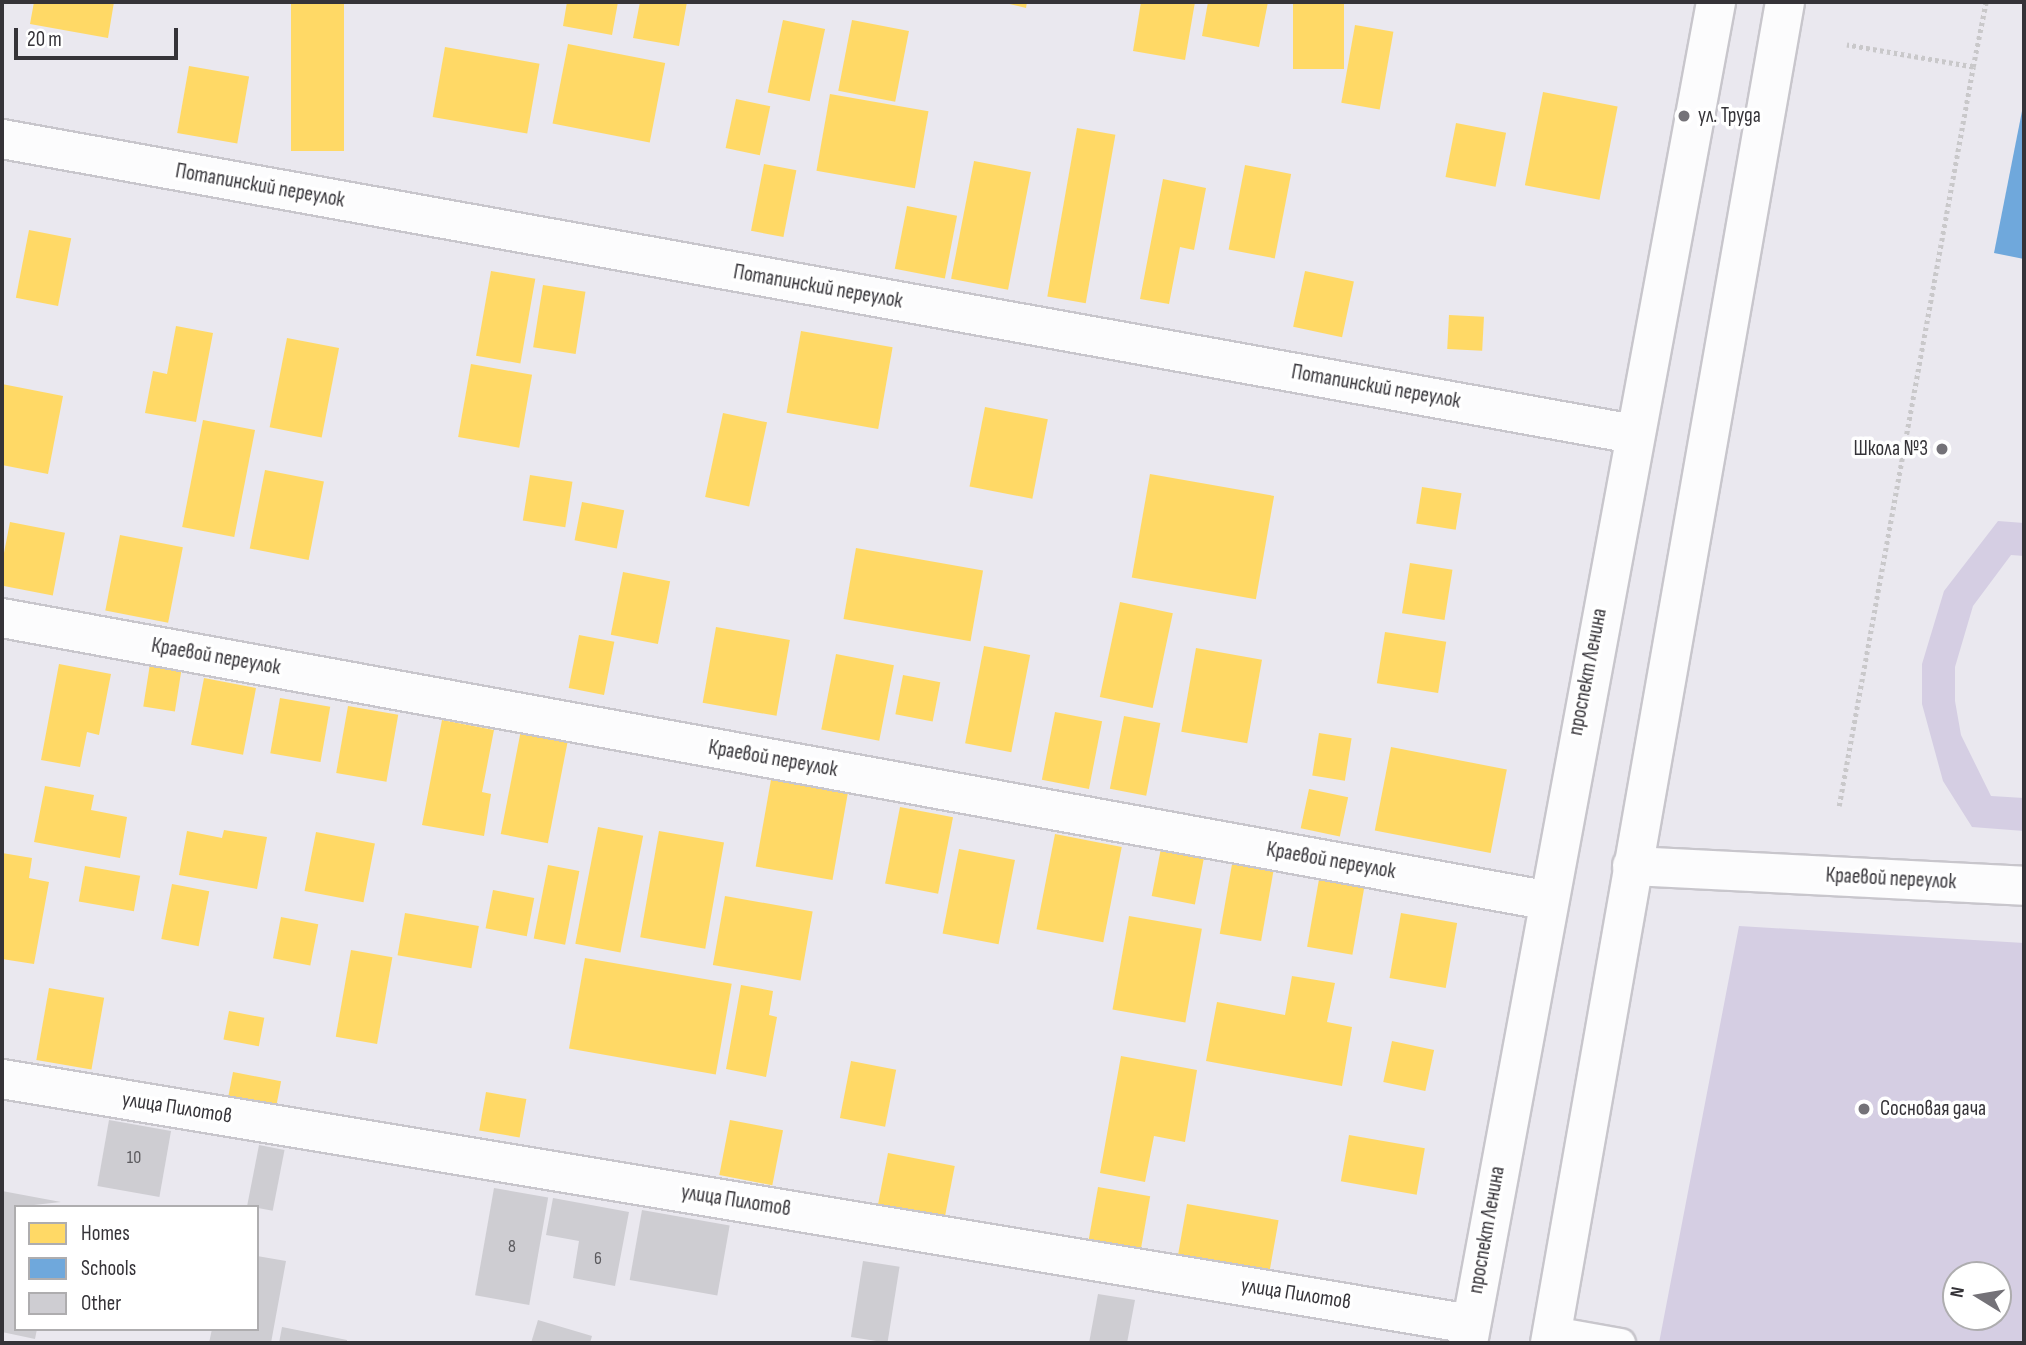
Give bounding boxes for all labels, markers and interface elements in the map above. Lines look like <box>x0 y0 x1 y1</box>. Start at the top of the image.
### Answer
scale bar <box>18 14 182 58</box>
text: 20 m <box>27 27 62 52</box>
place label: ул. Труда <box>1698 103 1761 129</box>
marker: ул. Труда <box>1676 108 1692 124</box>
street label: Потапинский переулок <box>173 159 347 213</box>
street label: Потапинский переулок <box>731 260 905 314</box>
street label: Потапинский переулок <box>1289 360 1463 414</box>
place label: Школа №3 <box>1854 436 1928 462</box>
marker: Школа №3 <box>1934 441 1950 457</box>
street label: проспект Ленина <box>1563 606 1613 738</box>
street label: Краевой переулок <box>149 633 283 681</box>
street label: Краевой переулок <box>706 735 840 783</box>
street label: Краевой переулок <box>1264 837 1398 885</box>
street label: Краевой переулок <box>1825 863 1957 895</box>
street label: улица Пилотов <box>120 1087 234 1129</box>
place label: Сосновая дача <box>1880 1096 1986 1122</box>
marker: Сосновая дача <box>1854 1099 1874 1119</box>
house number: 10 <box>127 1147 141 1169</box>
street label: проспект Ленина <box>1463 1164 1511 1296</box>
street label: улица Пилотов <box>679 1180 793 1222</box>
legend <box>14 1205 259 1331</box>
text: Homes <box>81 1221 130 1246</box>
house number: 8 <box>508 1236 516 1258</box>
house number: 6 <box>594 1248 602 1270</box>
text: Schools <box>81 1256 136 1281</box>
north arrow <box>1942 1261 2012 1331</box>
street label: улица Пилотов <box>1239 1273 1353 1315</box>
text: N <box>1946 1285 1970 1299</box>
text: Other <box>81 1291 121 1316</box>

